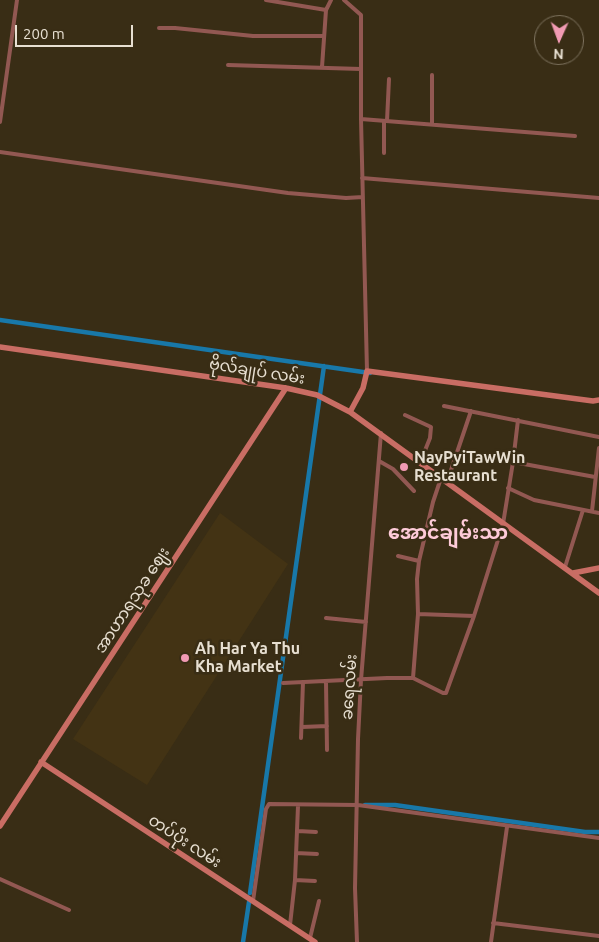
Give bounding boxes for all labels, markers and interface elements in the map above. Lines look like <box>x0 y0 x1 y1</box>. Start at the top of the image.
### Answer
scale bar <box>18 15 135 47</box>
north arrow <box>534 15 584 65</box>
text: 200 m <box>23 25 65 42</box>
text: N <box>553 46 564 62</box>
street label: ဗိုလ်ချုပ် လမ်း <box>208 354 306 388</box>
place label: NayPyiTawWin Restaurant <box>414 448 525 486</box>
marker: NayPyiTawWin Restaurant <box>398 461 410 473</box>
district label: အောင်ချမ်းသာ <box>388 522 508 544</box>
street label: အာဟာရသုခ ဈေး <box>91 543 173 657</box>
place label: Ah Har Ya Thu Kha Market <box>195 639 300 677</box>
marker: Ah Har Ya Thu Kha Market <box>179 652 191 664</box>
street label: ခရေလမ်း <box>337 653 361 721</box>
street label: တပ်ပိုး လမ်း <box>145 810 225 872</box>

